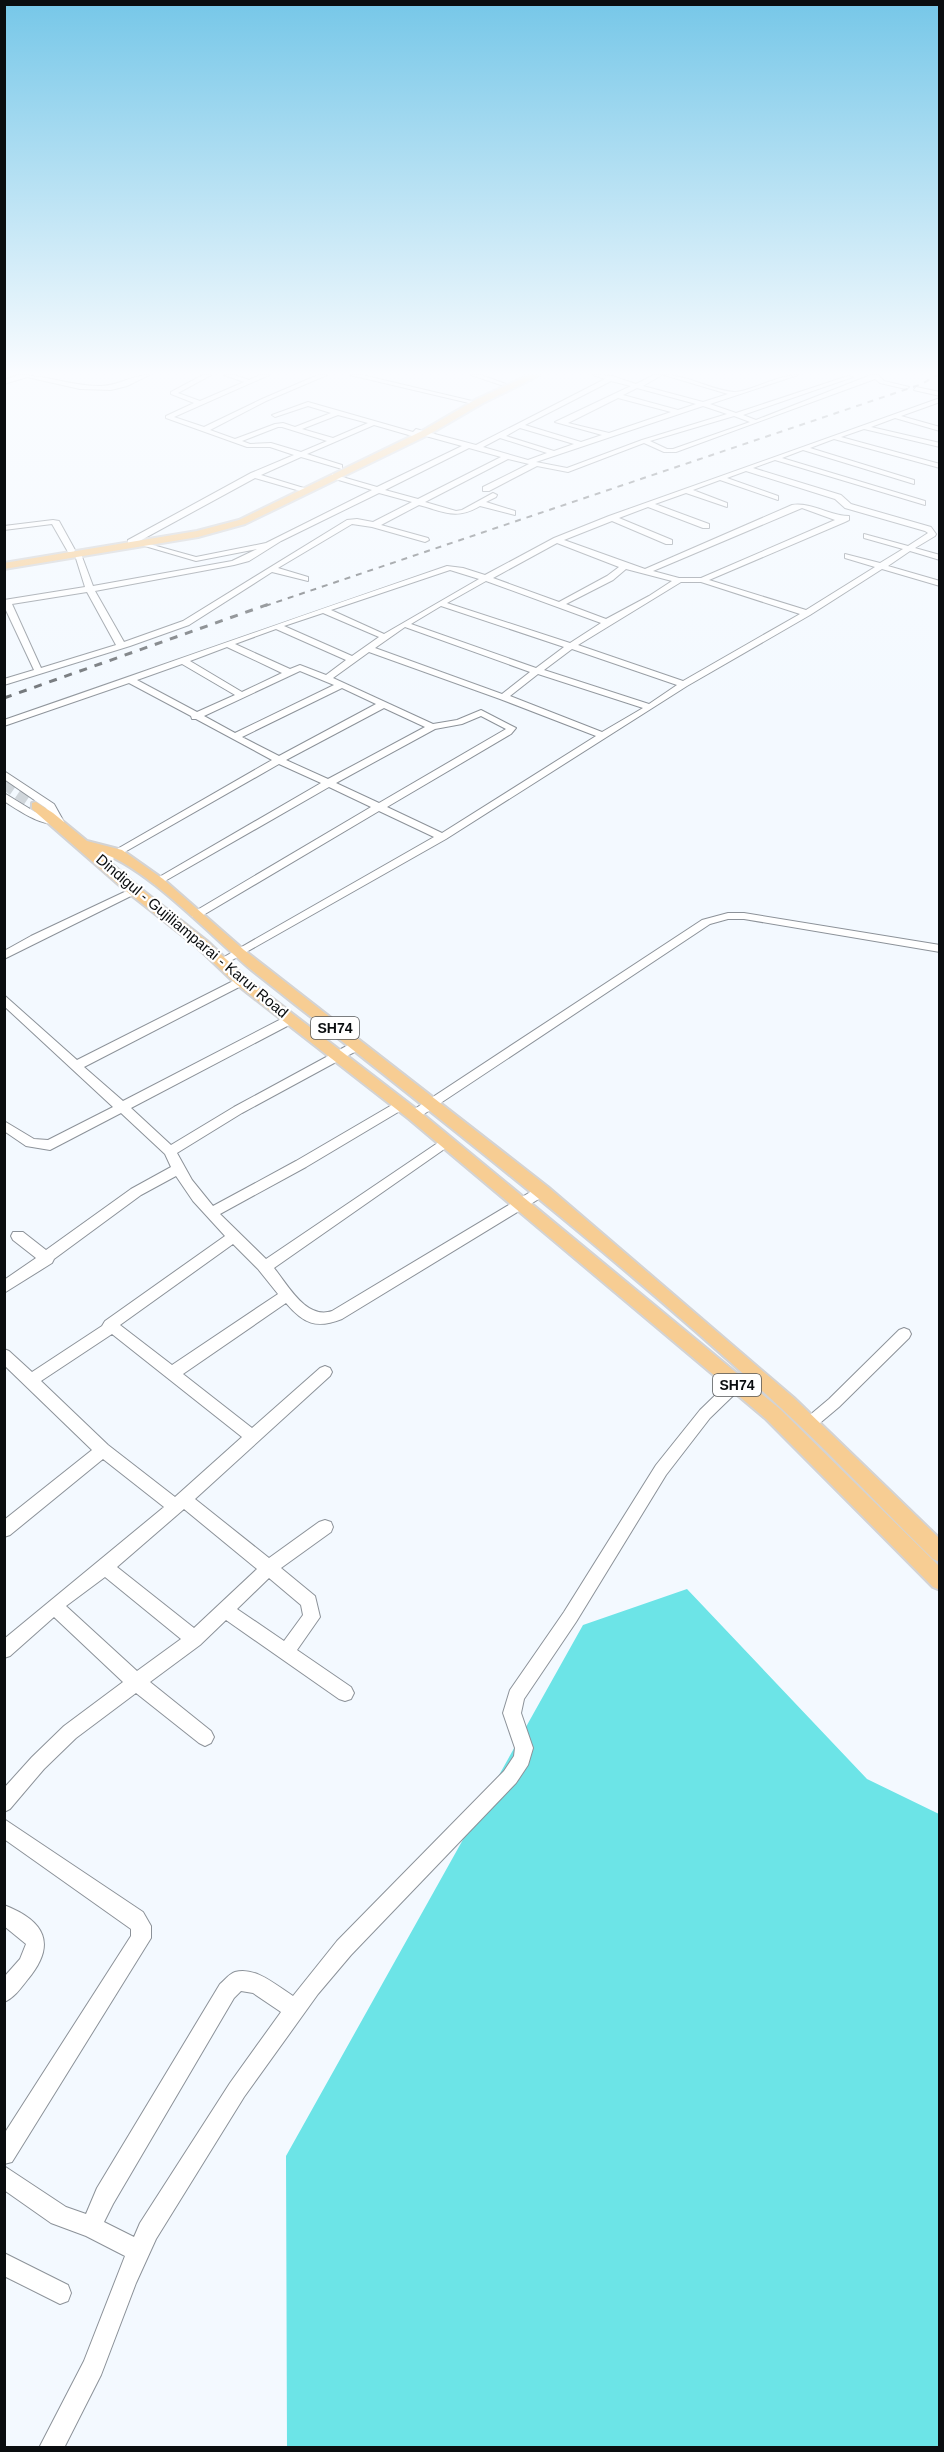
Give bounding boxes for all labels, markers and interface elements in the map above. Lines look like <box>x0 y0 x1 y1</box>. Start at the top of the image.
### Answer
street label: Dindigul - Gujiliamparai - Karur Road <box>93 850 292 1021</box>
road number: SH74 <box>311 1017 359 1039</box>
road number: SH74 <box>713 1374 761 1396</box>

